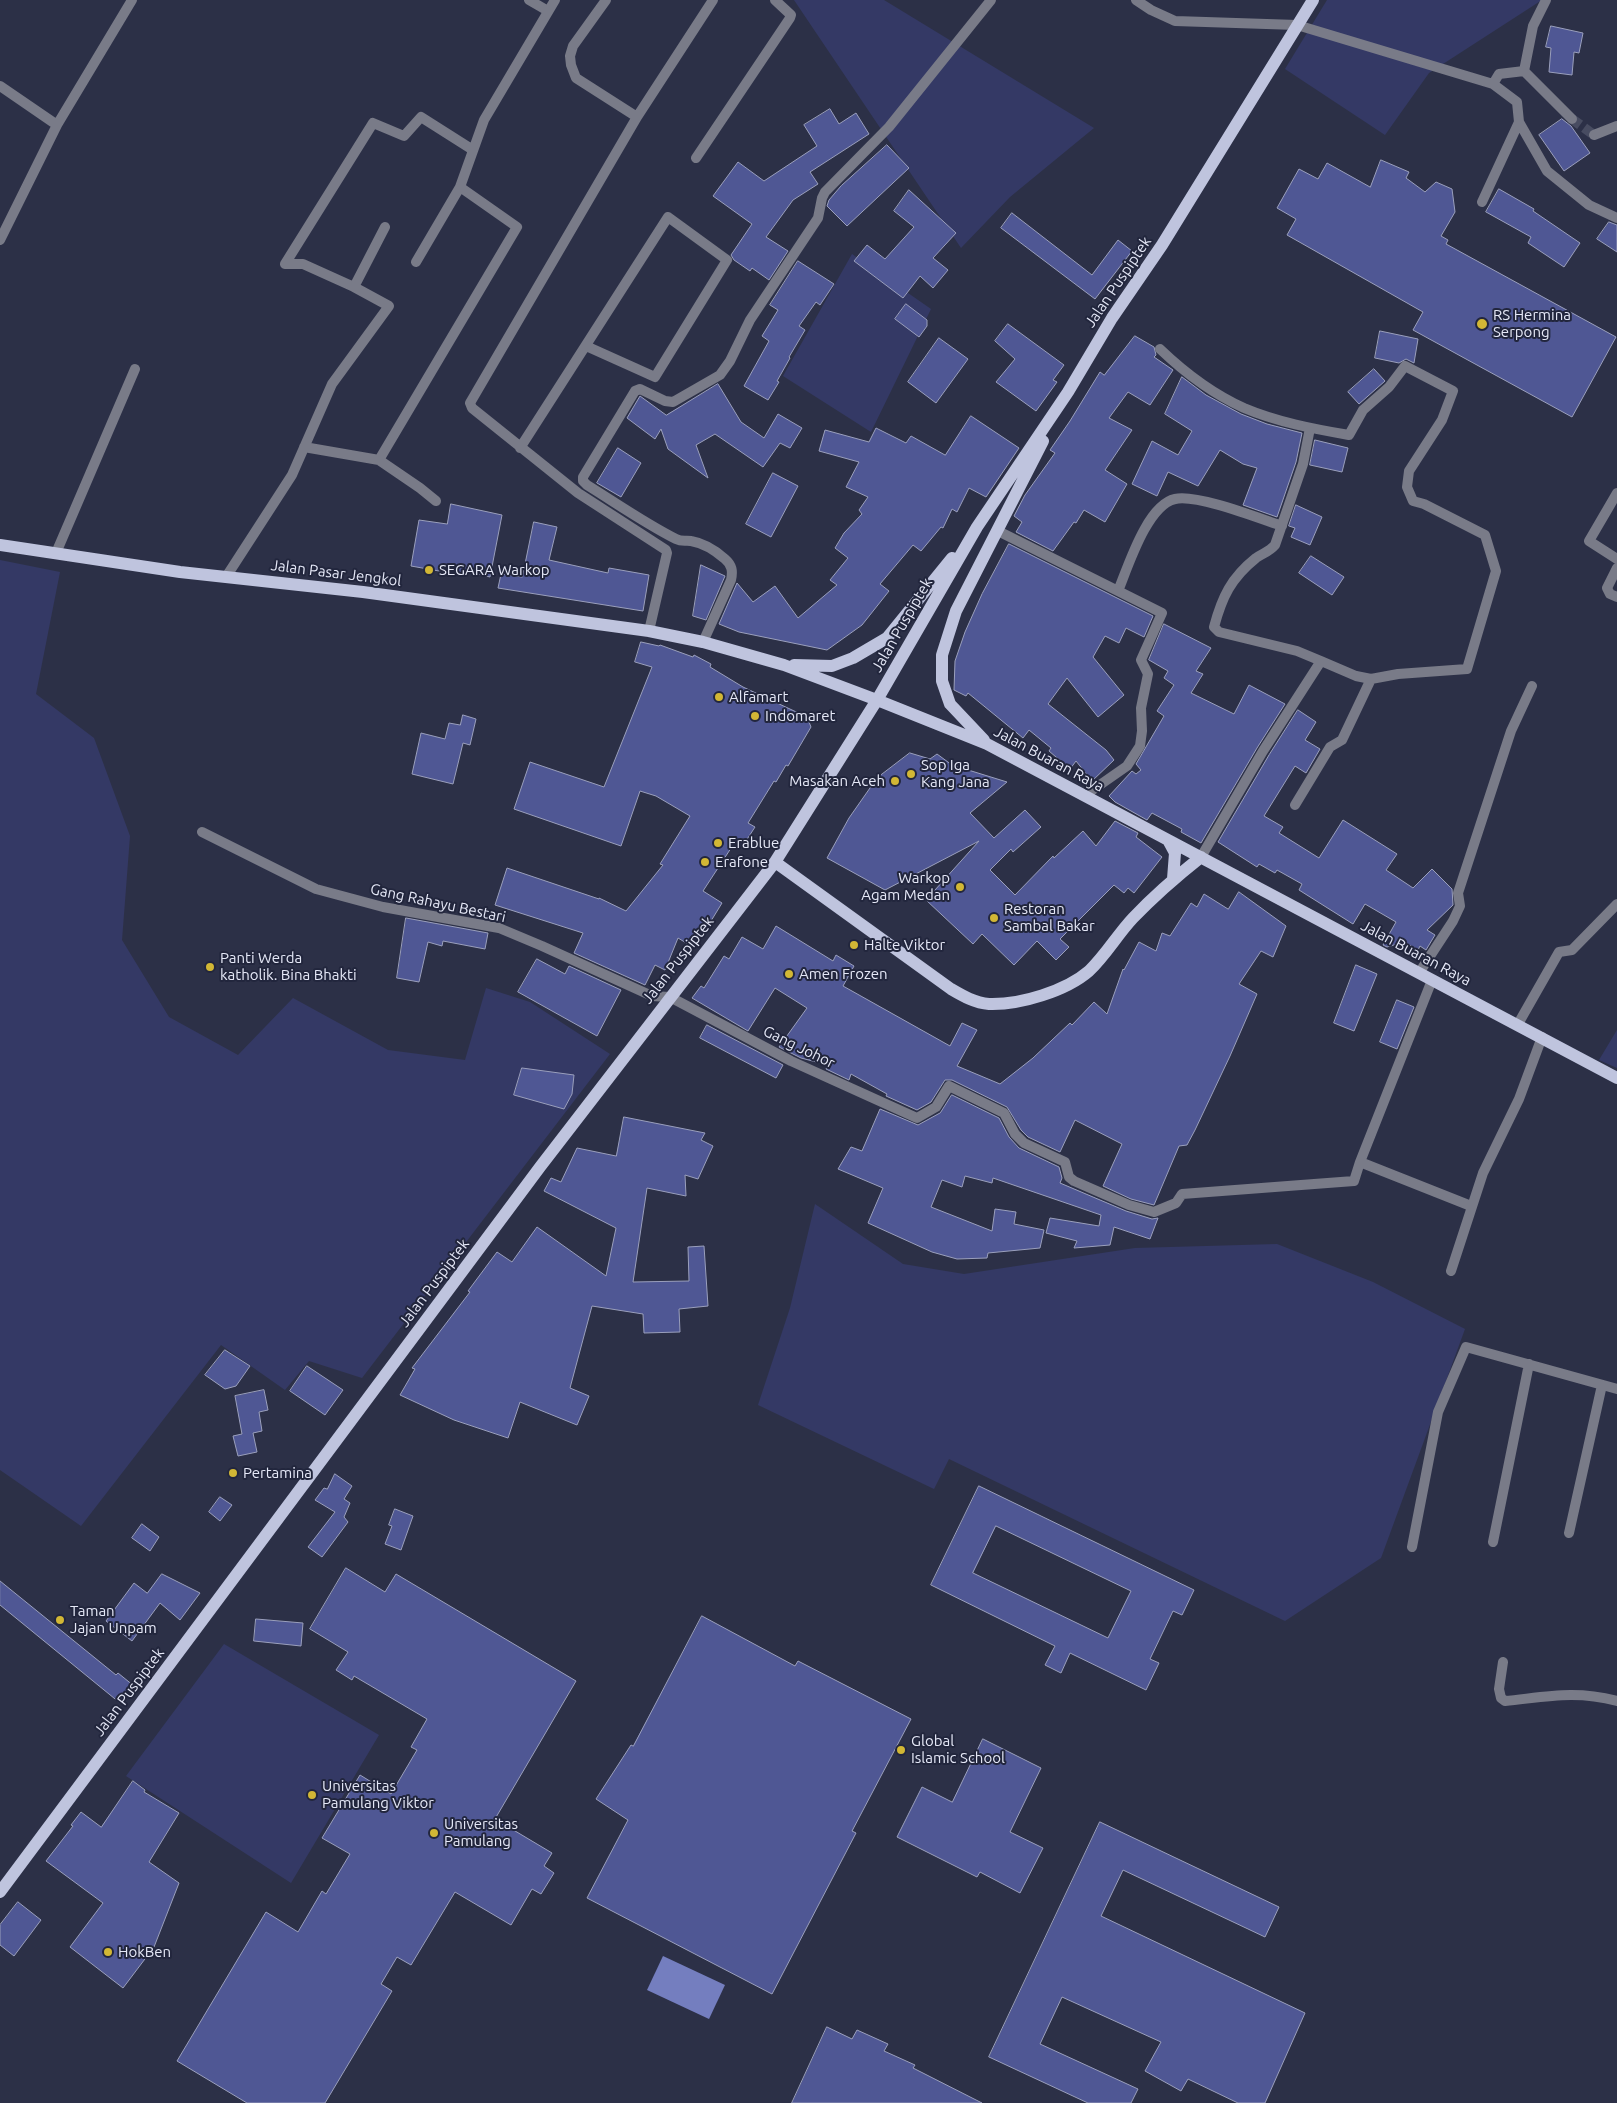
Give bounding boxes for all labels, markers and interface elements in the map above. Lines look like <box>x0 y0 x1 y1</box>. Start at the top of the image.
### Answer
street label: Jalan Puspiptek <box>1081 233 1155 331</box>
place label: RS Hermina Serpong <box>1493 306 1571 341</box>
marker: RS Hermina Serpong <box>1475 317 1489 331</box>
street label: Jalan Pasar Jengkol <box>270 556 402 590</box>
place label: SEGARA Warkop <box>439 561 550 579</box>
marker: SEGARA Warkop <box>423 564 435 576</box>
street label: Jalan Puspiptek <box>868 575 936 675</box>
place label: Alfamart <box>729 688 788 706</box>
marker: Alfamart <box>713 691 725 703</box>
place label: Indomaret <box>765 707 835 725</box>
marker: Indomaret <box>749 710 761 722</box>
street label: Jalan Buaran Raya <box>991 722 1107 796</box>
place label: Sop Iga Kang Jana <box>921 756 990 791</box>
marker: Sop Iga Kang Jana <box>905 768 917 780</box>
place label: Masakan Aceh <box>789 772 885 790</box>
marker: Masakan Aceh <box>889 775 901 787</box>
place label: Erablue <box>728 834 779 852</box>
marker: Erablue <box>712 837 724 849</box>
place label: Erafone <box>715 853 768 871</box>
marker: Erafone <box>699 856 711 868</box>
place label: Warkop Agam Medan <box>861 869 950 904</box>
street label: Gang Rahayu Bestari <box>369 880 507 926</box>
marker: Warkop Agam Medan <box>954 881 966 893</box>
place label: Restoran Sambal Bakar <box>1004 900 1095 935</box>
marker: Restoran Sambal Bakar <box>988 912 1000 924</box>
street label: Jalan Puspiptek <box>638 913 718 1007</box>
street label: Jalan Buaran Raya <box>1358 916 1474 990</box>
place label: Halte Viktor <box>864 936 945 954</box>
marker: Halte Viktor <box>848 939 860 951</box>
place label: Panti Werda katholik. Bina Bhakti <box>220 949 357 984</box>
marker: Panti Werda katholik. Bina Bhakti <box>204 961 216 973</box>
place label: Amen Frozen <box>799 965 888 983</box>
marker: Amen Frozen <box>783 968 795 980</box>
street label: Gang Johor <box>760 1022 838 1072</box>
street label: Jalan Puspiptek <box>395 1235 473 1331</box>
place label: Pertamina <box>243 1464 312 1482</box>
marker: Pertamina <box>227 1467 239 1479</box>
place label: Taman Jajan Unpam <box>70 1602 157 1637</box>
marker: Taman Jajan Unpam <box>54 1614 66 1626</box>
street label: Jalan Puspiptek <box>90 1644 168 1740</box>
place label: Global Islamic School <box>911 1732 1005 1767</box>
marker: Global Islamic School <box>895 1744 907 1756</box>
place label: Universitas Pamulang Viktor <box>322 1777 434 1812</box>
marker: Universitas Pamulang Viktor <box>306 1789 318 1801</box>
place label: Universitas Pamulang <box>444 1815 518 1850</box>
marker: Universitas Pamulang <box>428 1827 440 1839</box>
place label: HokBen <box>118 1943 171 1961</box>
marker: HokBen <box>102 1946 114 1958</box>

